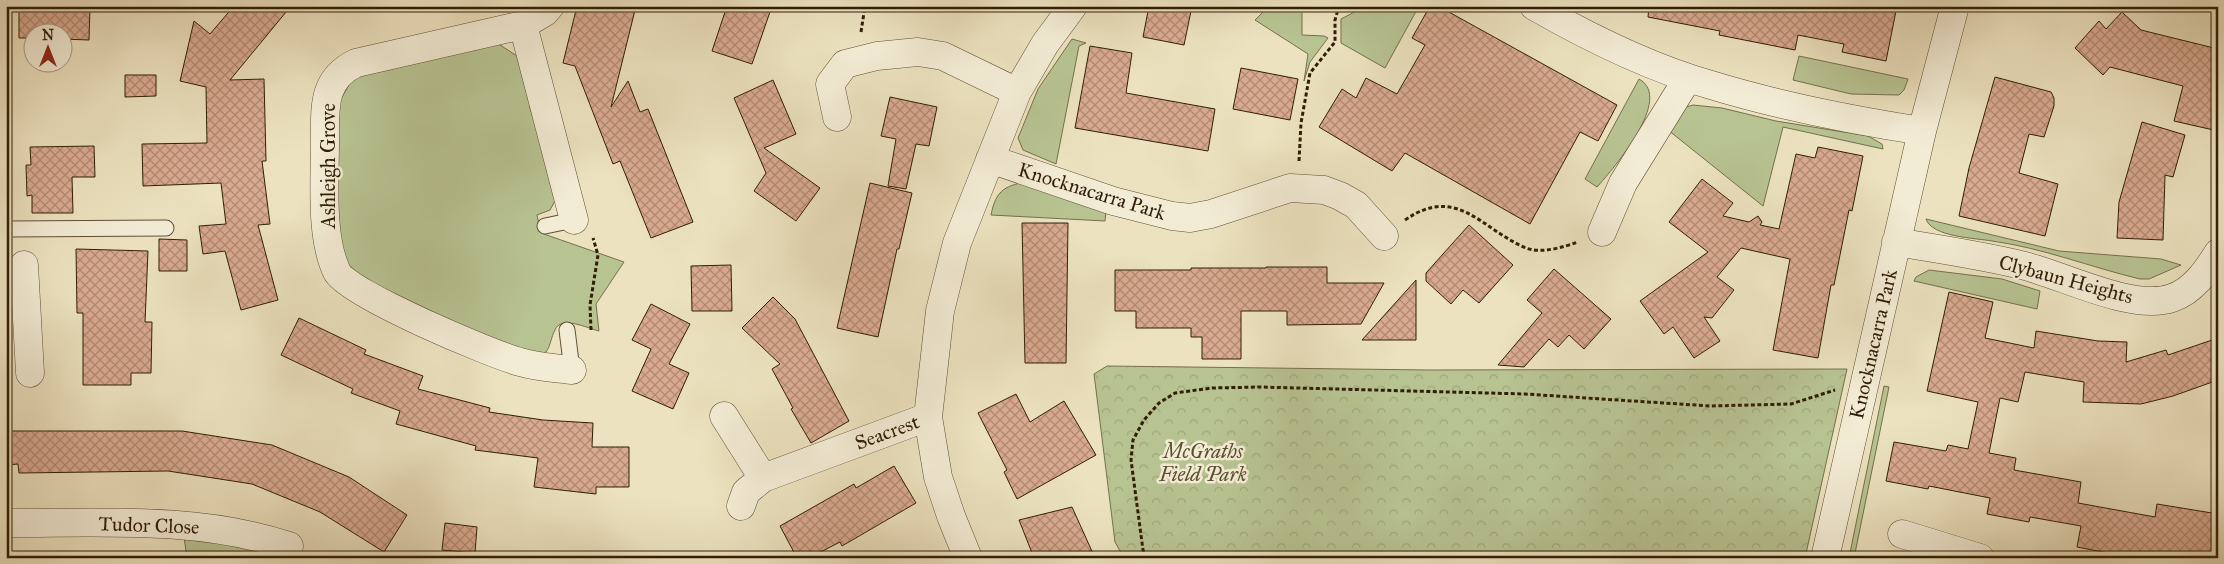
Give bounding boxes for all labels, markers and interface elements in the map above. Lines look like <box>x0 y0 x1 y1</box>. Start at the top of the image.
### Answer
north arrow <box>22 22 72 72</box>
text: N <box>42 27 54 44</box>
street label: Ashleigh Grove <box>316 103 341 230</box>
street label: Knocknacarra Park <box>1015 157 1169 225</box>
street label: Clybaun Heights <box>1996 250 2136 309</box>
street label: Knocknacarra Park <box>1844 266 1902 421</box>
street label: Seacrest <box>852 409 922 455</box>
park label: McGraths Field Park <box>1158 439 1247 486</box>
street label: Tudor Close <box>98 511 200 539</box>

